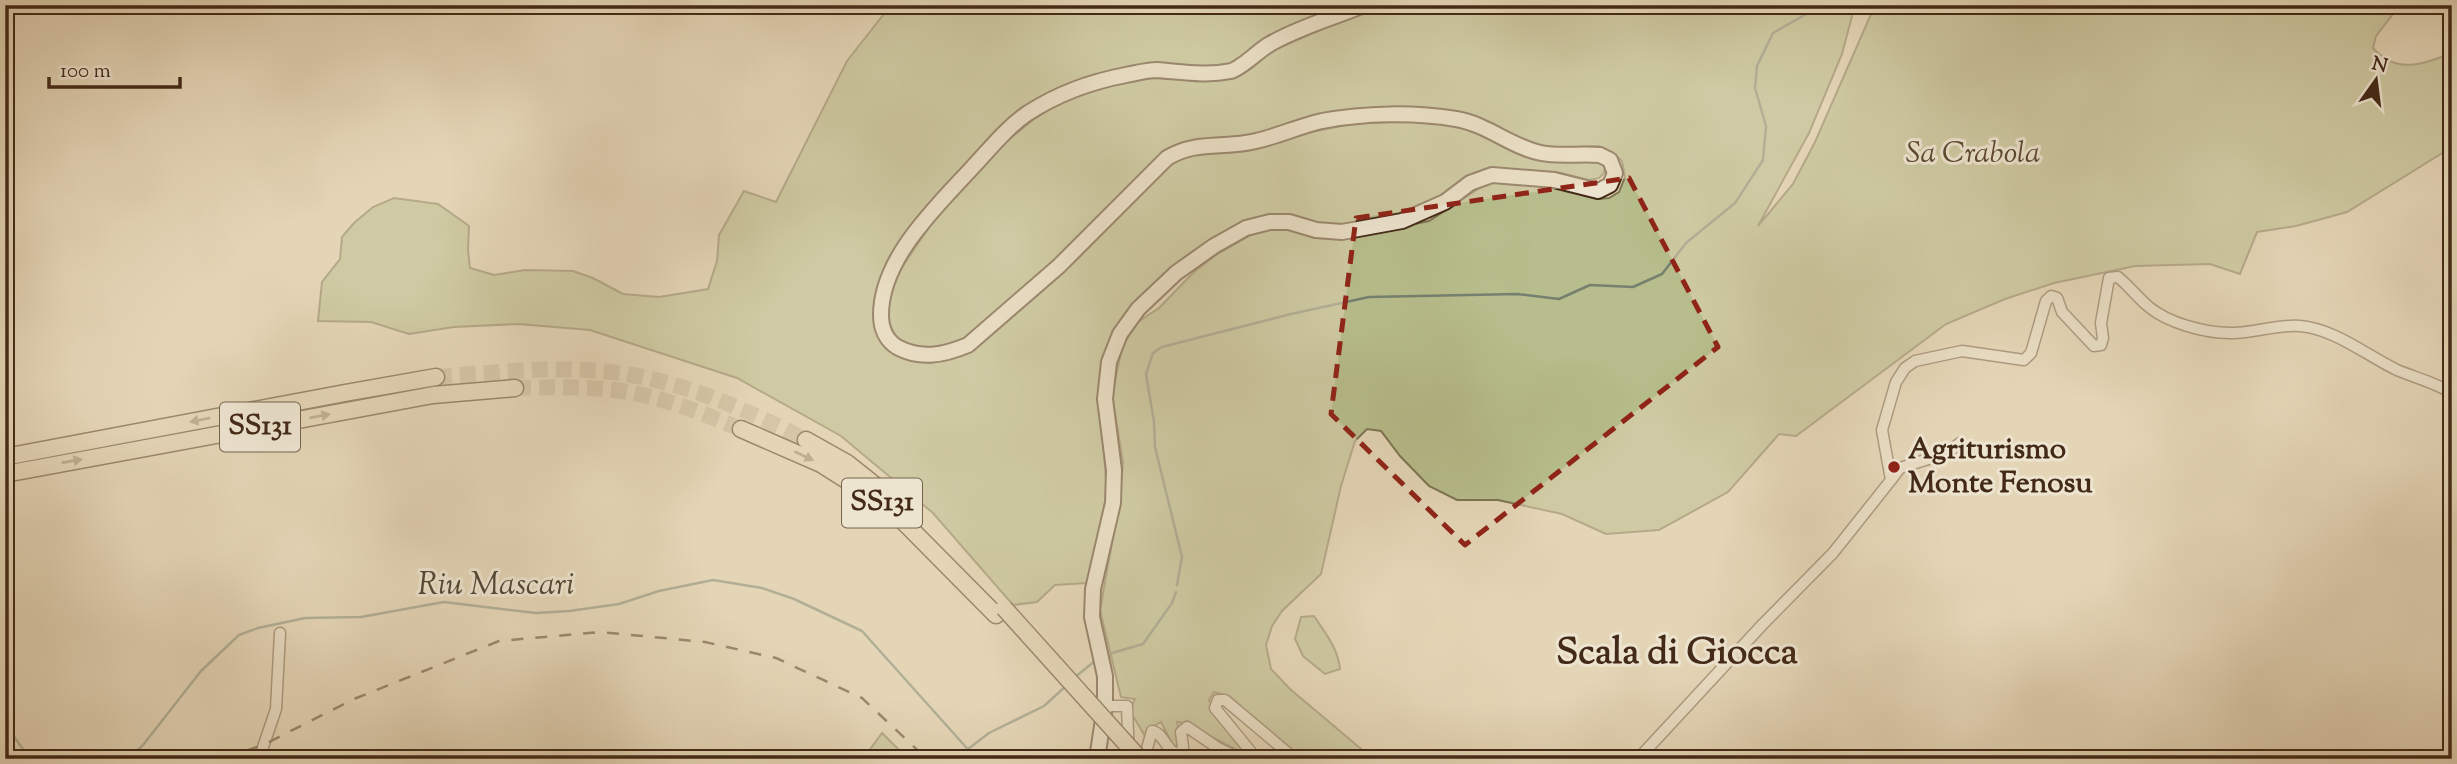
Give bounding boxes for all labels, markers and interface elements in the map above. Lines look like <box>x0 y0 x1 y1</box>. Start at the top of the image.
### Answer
scale bar <box>49 46 180 90</box>
north arrow <box>2342 46 2412 116</box>
text: N <box>2369 51 2390 81</box>
text: 100 m <box>60 57 111 87</box>
park label: Sa Crabola <box>1906 133 2040 176</box>
road number: SS131 <box>220 402 300 452</box>
one-way arrow <box>309 410 331 421</box>
one-way arrow <box>189 415 211 426</box>
place label: Agriturismo Monte Fenosu <box>1908 429 2093 506</box>
one-way arrow <box>794 450 814 462</box>
one-way arrow <box>61 455 83 466</box>
marker: Agriturismo Monte Fenosu <box>1886 459 1902 475</box>
road number: SS131 <box>842 478 922 528</box>
water label: Riu Mascari <box>418 563 574 609</box>
district label: Scala di Giocca <box>1556 627 1798 681</box>

